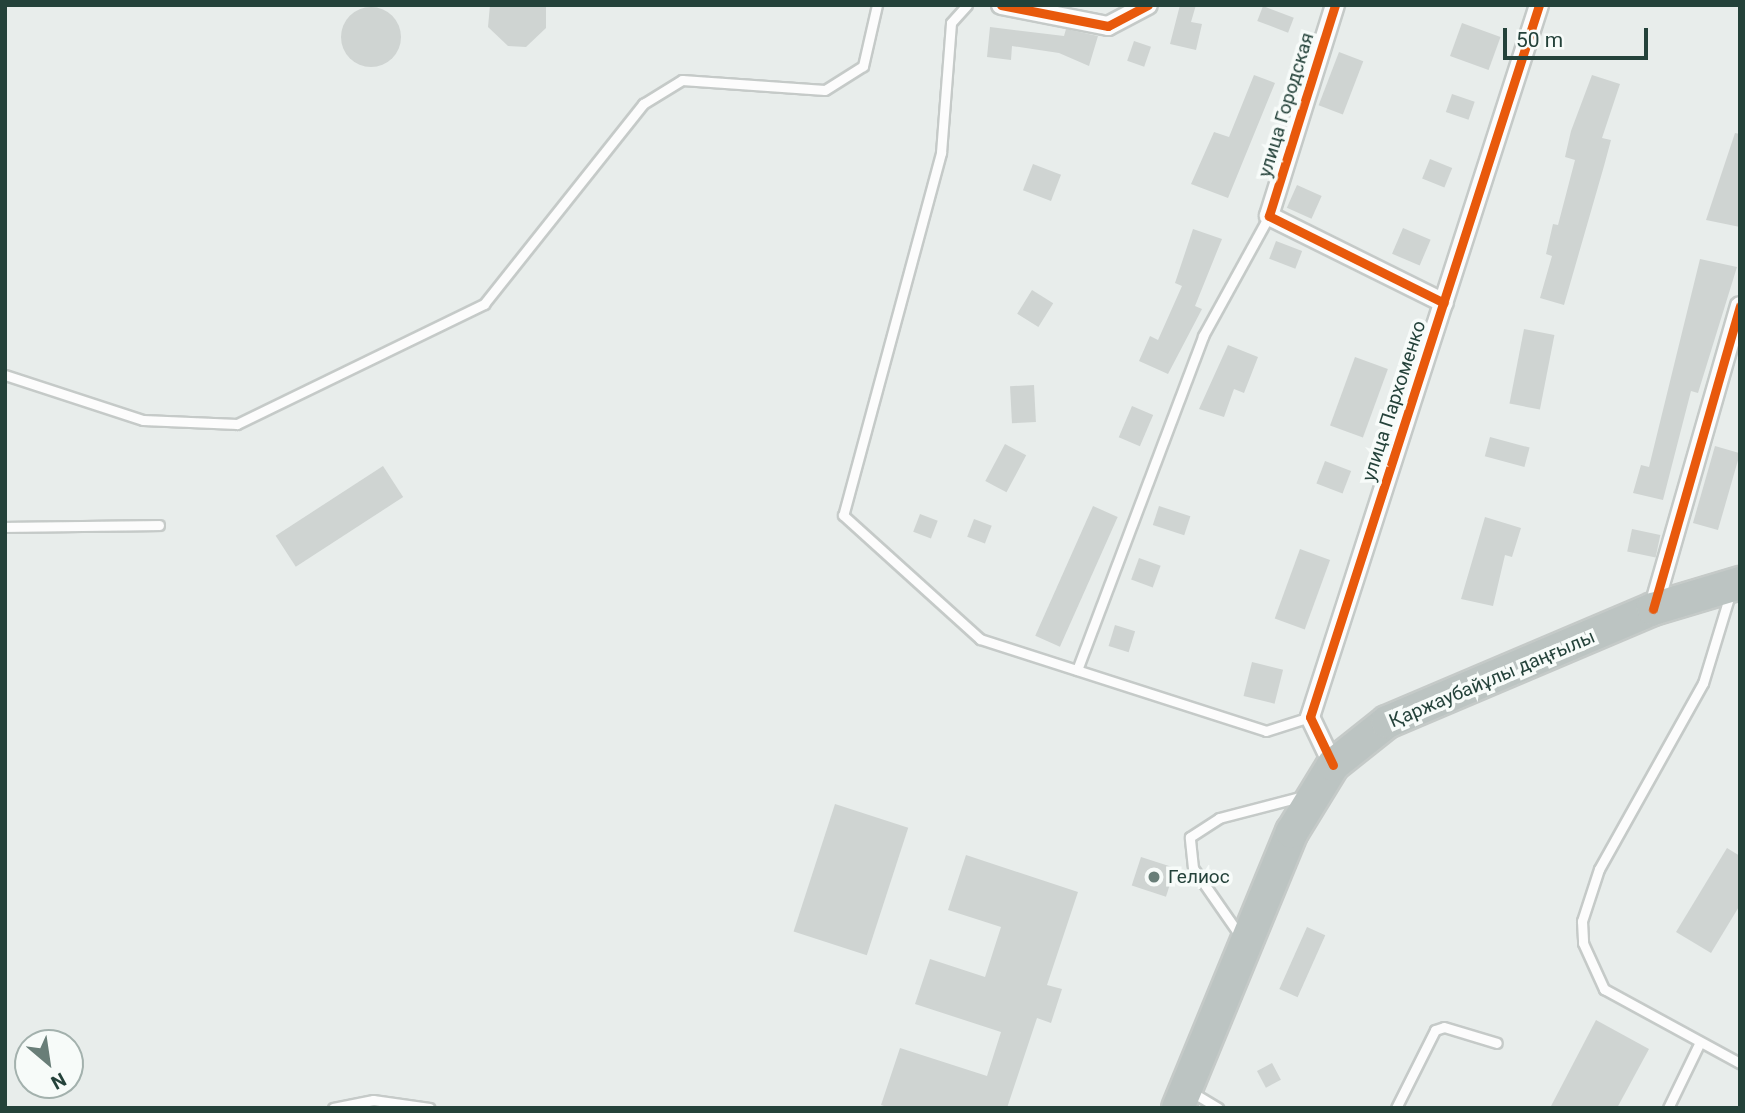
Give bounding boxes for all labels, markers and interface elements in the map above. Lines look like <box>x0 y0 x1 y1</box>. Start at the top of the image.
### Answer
scale bar <box>1507 14 1652 58</box>
text: 50 m <box>1516 28 1563 52</box>
street label: улица Городская <box>1253 30 1319 180</box>
street label: улица Пархоменко <box>1357 318 1431 484</box>
street label: Қаржаубайұлы даңғылы <box>1386 625 1598 733</box>
place label: Гелиос <box>1168 866 1230 888</box>
marker: Гелиос <box>1146 869 1162 885</box>
north arrow <box>14 1029 84 1099</box>
text: N <box>47 1068 70 1094</box>

